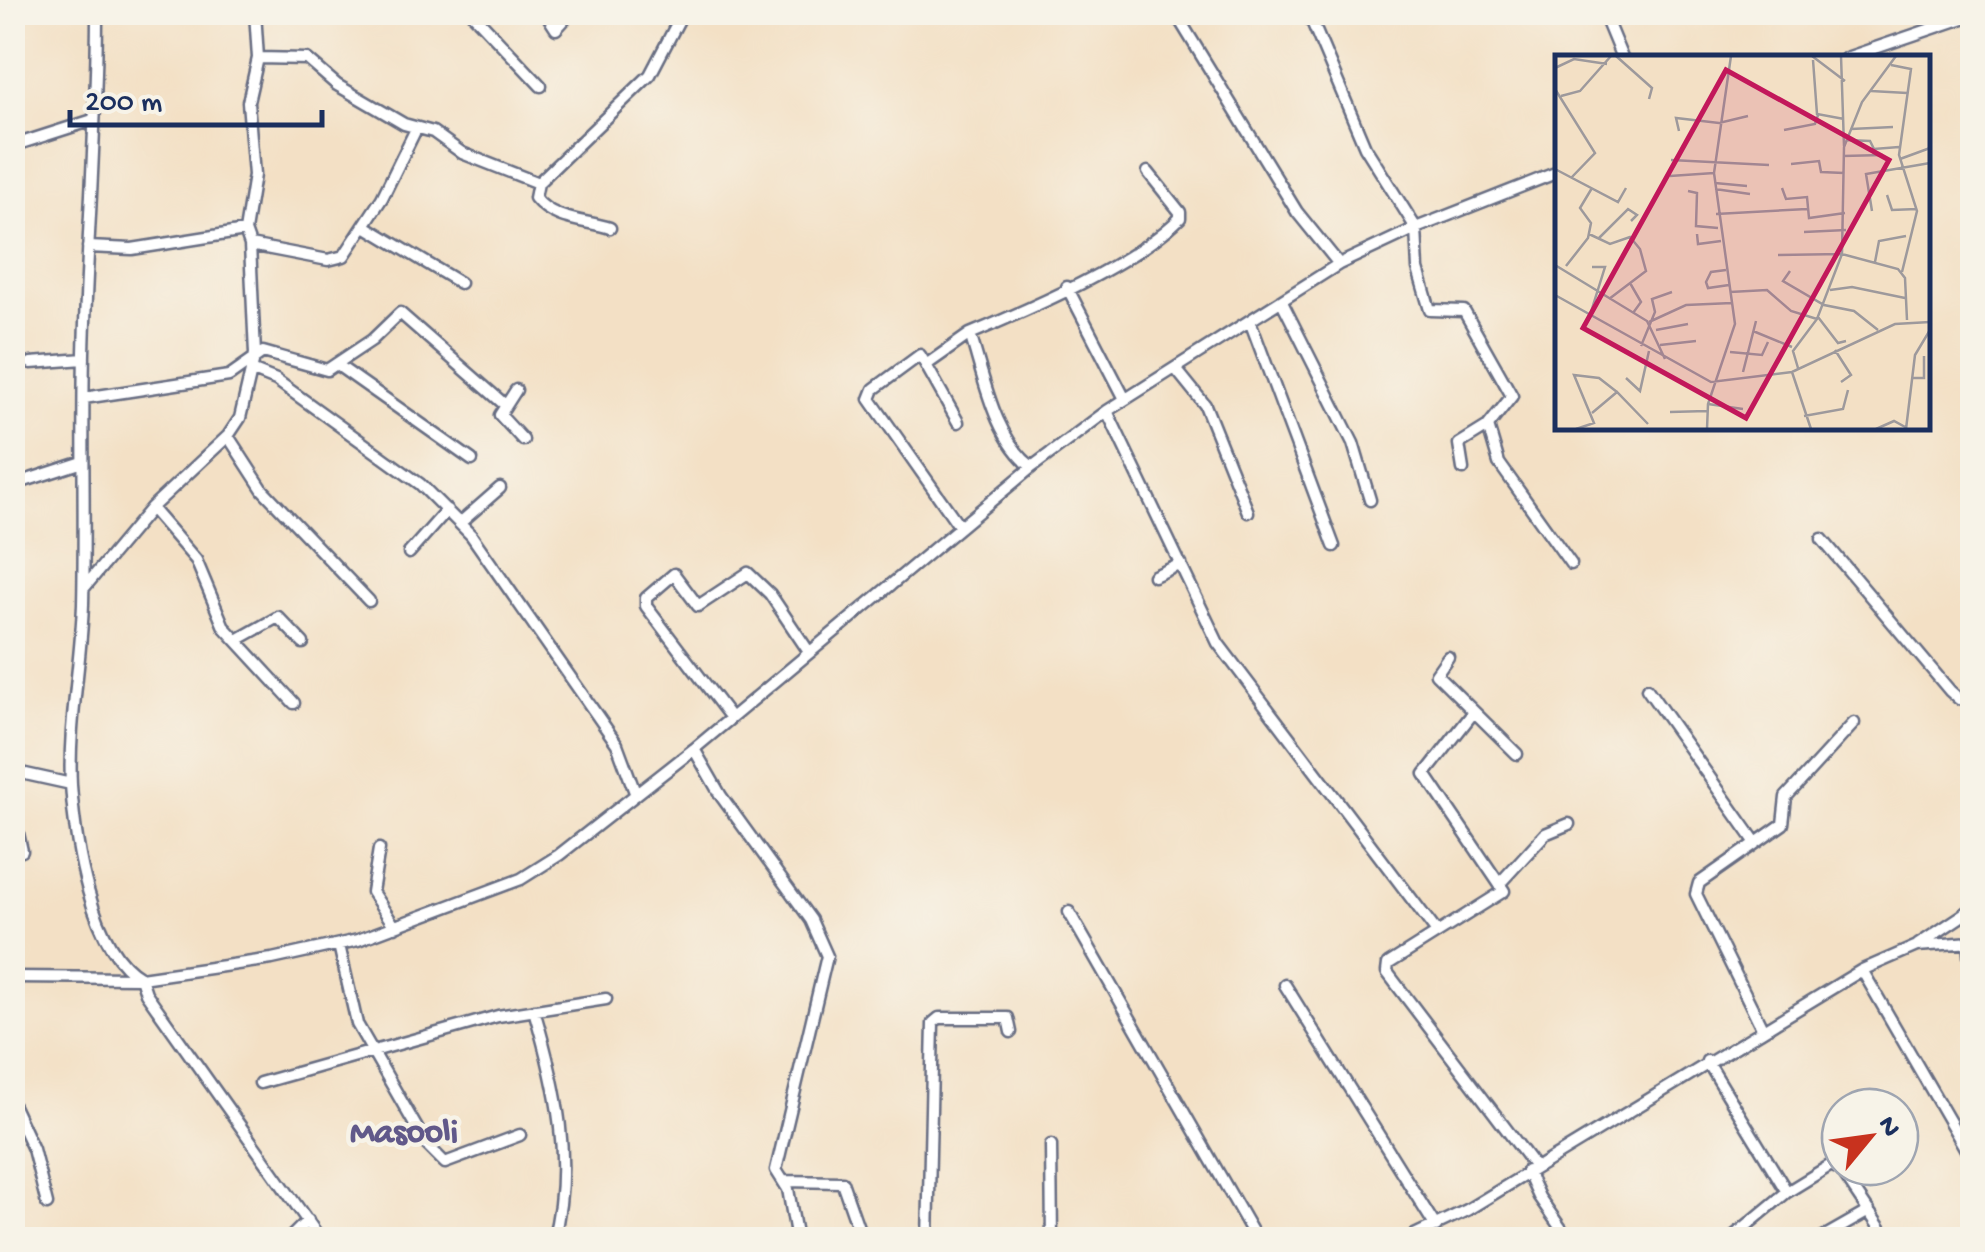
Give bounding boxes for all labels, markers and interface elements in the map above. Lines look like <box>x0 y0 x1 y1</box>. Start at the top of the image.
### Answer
inset map <box>1555 55 1930 430</box>
scale bar <box>70 65 322 127</box>
text: 200 m <box>85 87 162 122</box>
north arrow <box>1820 1087 1920 1187</box>
text: N <box>1869 1111 1907 1143</box>
district label: Masooli <box>350 1114 458 1155</box>

